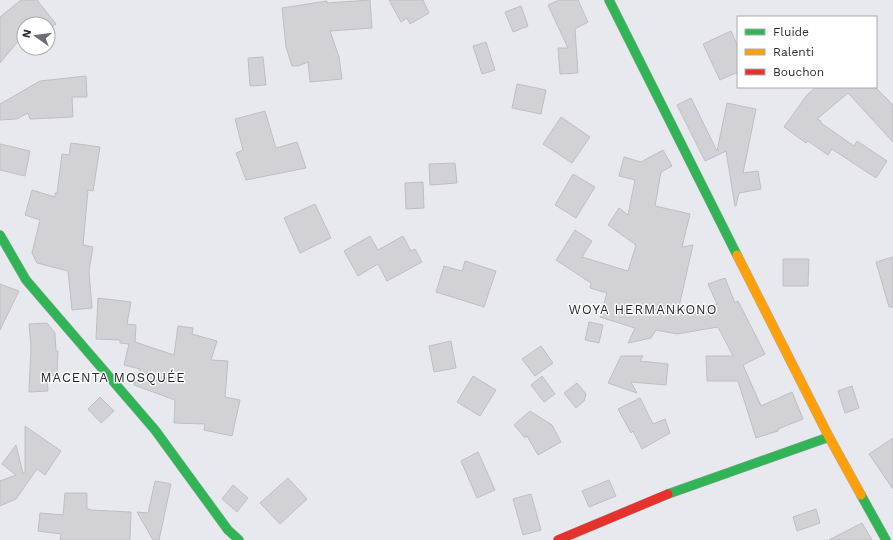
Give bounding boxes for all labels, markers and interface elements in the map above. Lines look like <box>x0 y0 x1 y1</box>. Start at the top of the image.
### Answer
north arrow <box>16 16 56 56</box>
legend <box>737 16 877 88</box>
text: Fluide <box>773 25 809 39</box>
text: N <box>19 28 34 39</box>
text: Ralenti <box>773 45 814 59</box>
text: Bouchon <box>773 65 824 79</box>
district label: WOYA HERMANKONO <box>569 302 717 317</box>
district label: MACENTA MOSQUÉE <box>40 369 186 385</box>

